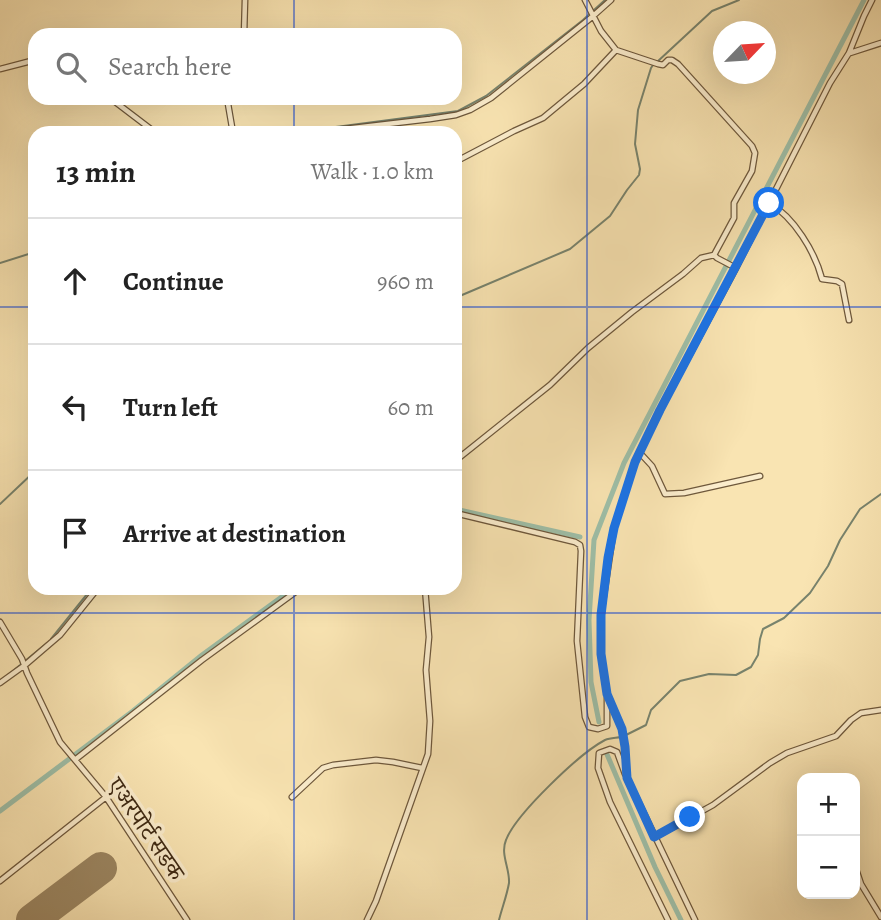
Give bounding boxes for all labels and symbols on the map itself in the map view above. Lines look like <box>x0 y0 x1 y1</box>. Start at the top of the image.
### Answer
north arrow <box>713 21 776 84</box>
route start <box>753 187 784 218</box>
street label: एअरपोर्ट सडक <box>99 771 193 888</box>
route end <box>674 801 705 832</box>

